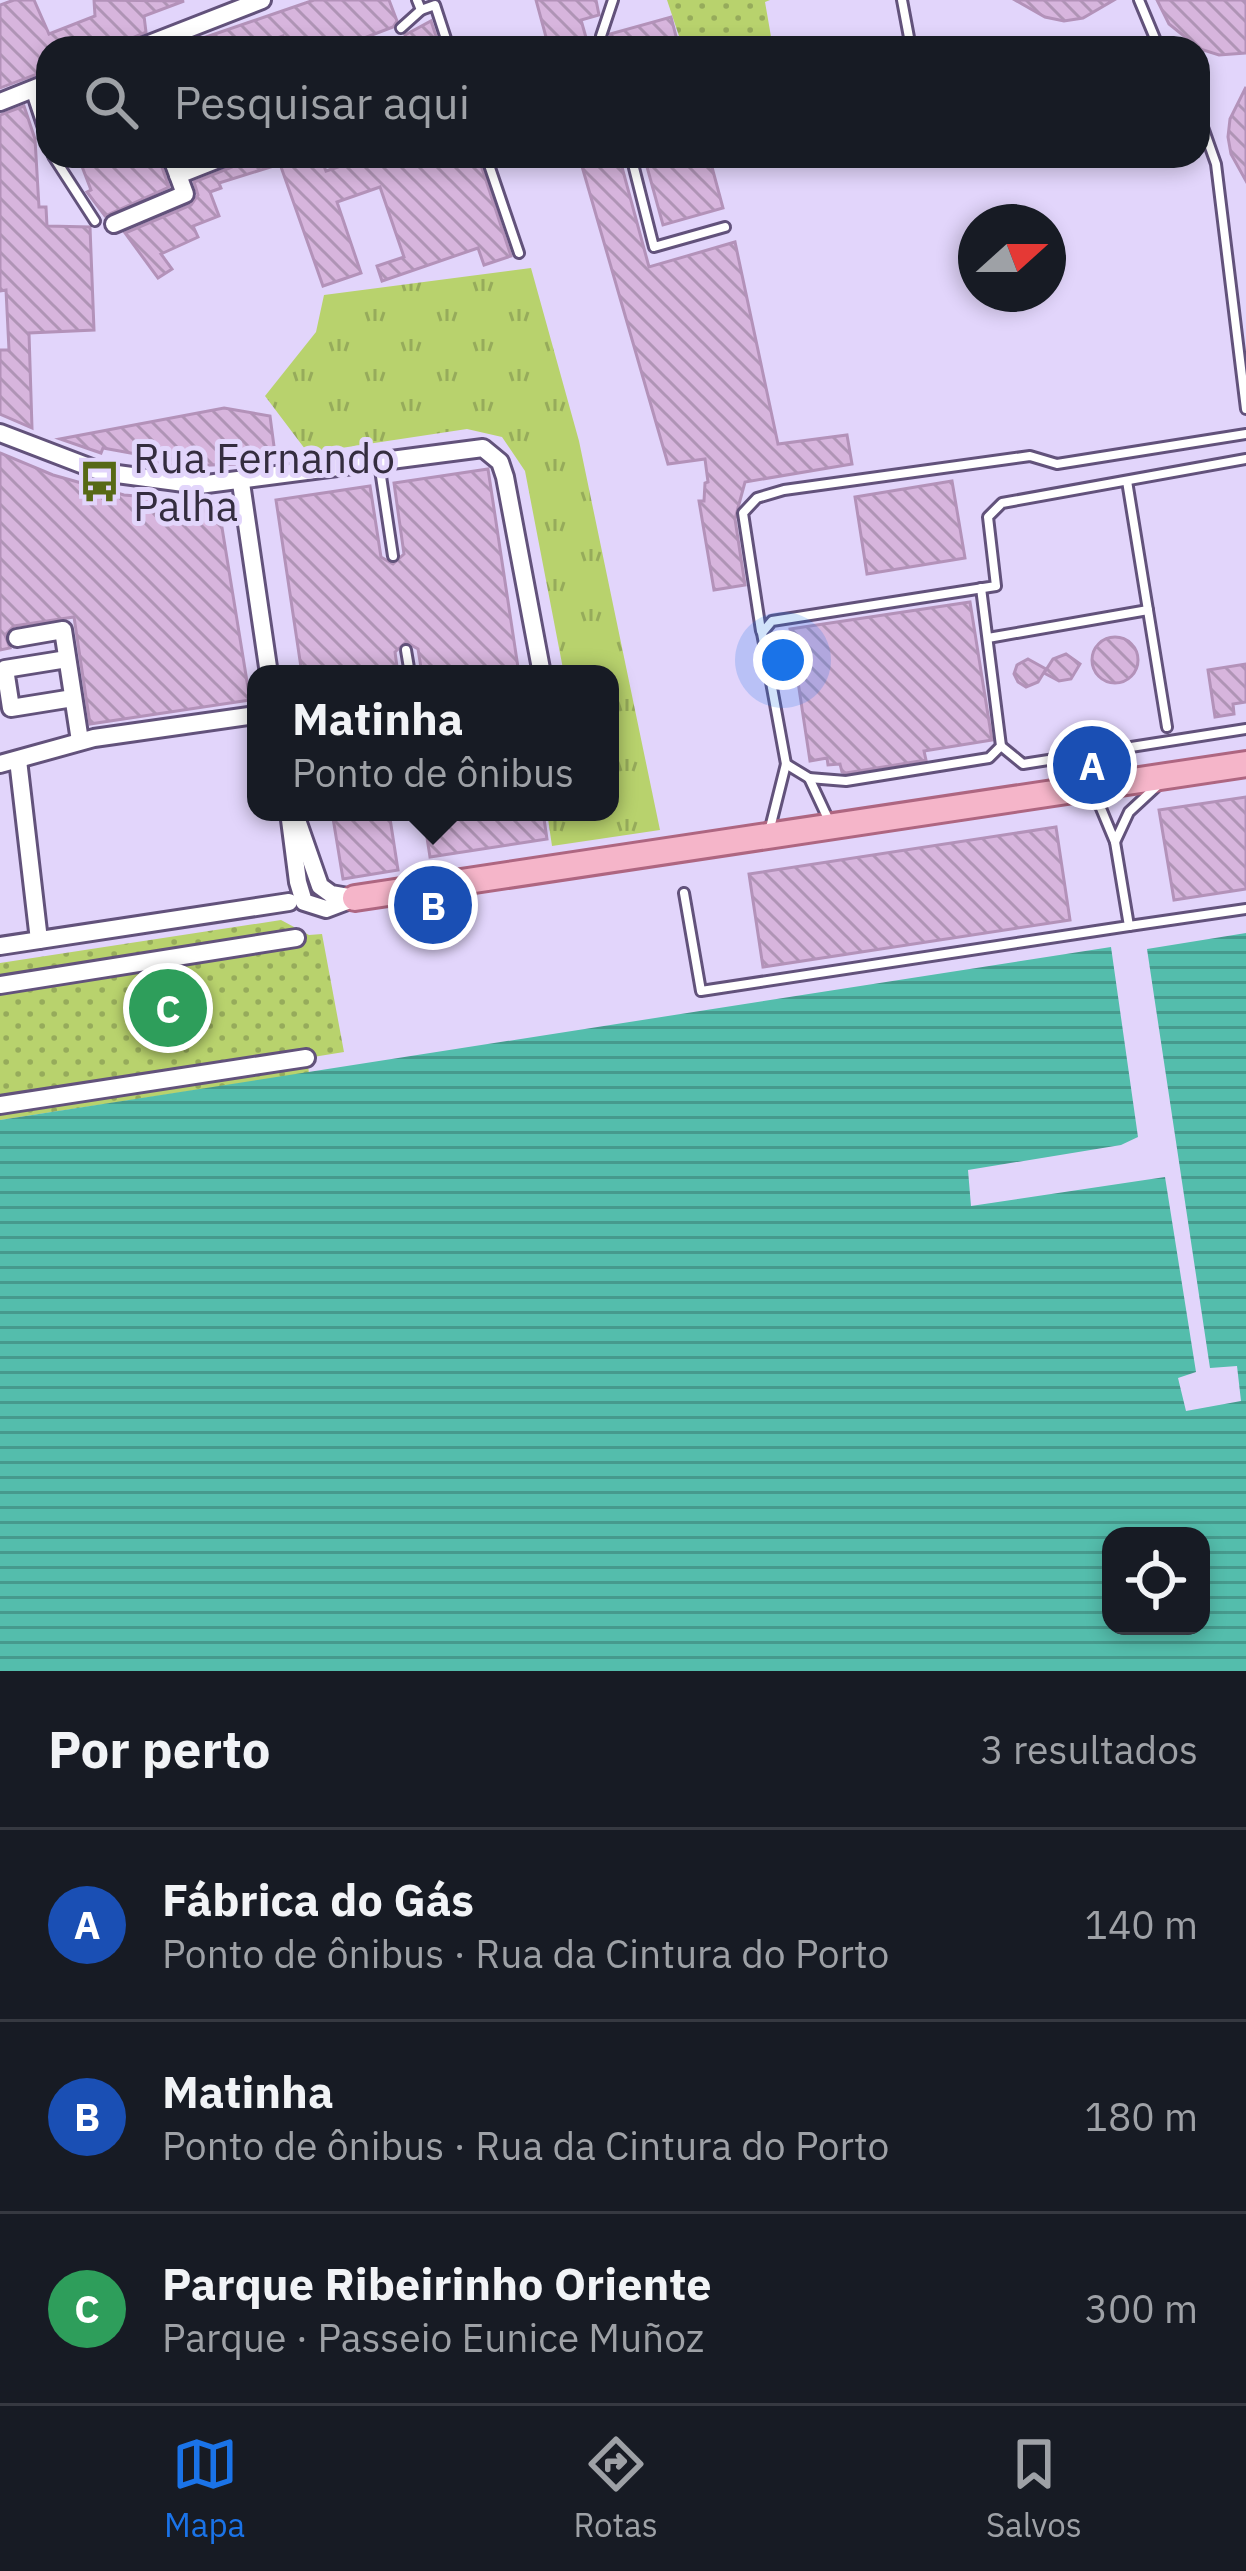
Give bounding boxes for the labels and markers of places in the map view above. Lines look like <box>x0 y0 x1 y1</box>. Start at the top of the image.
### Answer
place label: Rua Fernando Palha <box>133 430 395 533</box>
bus stop icon: Rua Fernando Palha <box>76 459 122 505</box>
pin: A <box>1053 720 1131 810</box>
pin: B <box>394 860 472 950</box>
pin: C <box>129 963 207 1053</box>

